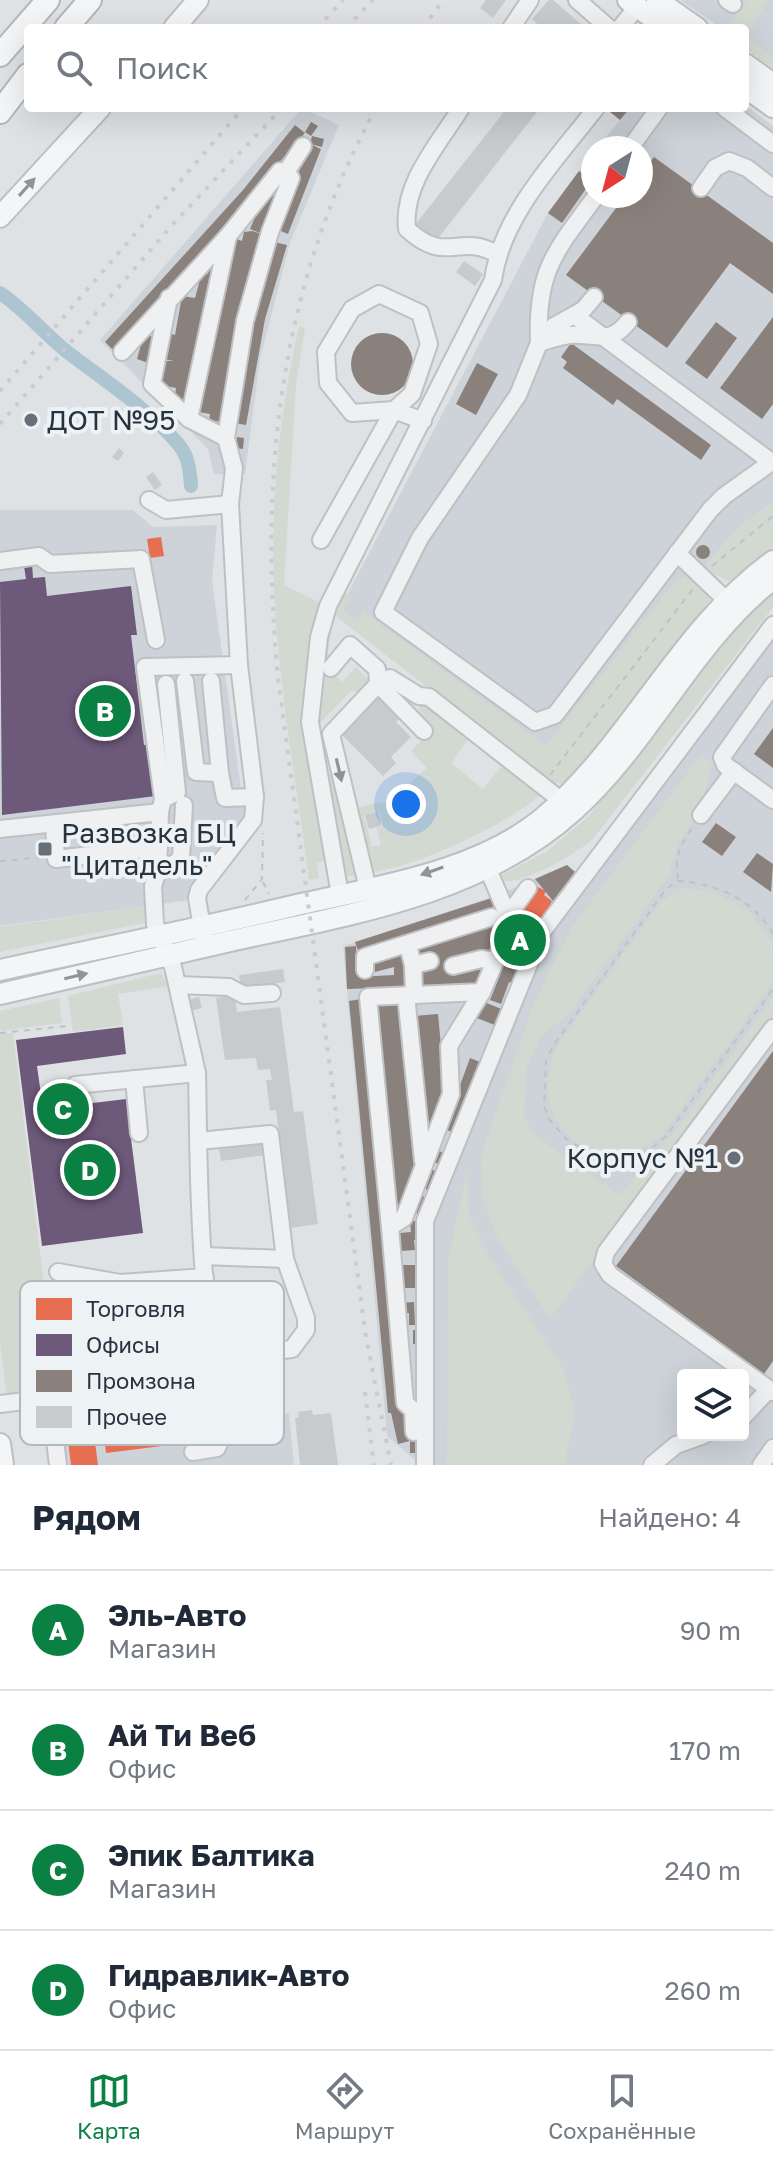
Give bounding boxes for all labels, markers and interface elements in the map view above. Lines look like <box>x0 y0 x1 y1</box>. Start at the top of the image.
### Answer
search box <box>24 24 749 112</box>
icon: search <box>52 46 96 90</box>
text: Поиск <box>116 50 208 86</box>
north arrow <box>581 136 653 208</box>
one-way arrow <box>17 178 35 197</box>
place label: ДОТ №95 <box>47 403 176 436</box>
marker: ДОТ №95 <box>22 411 40 429</box>
pin: B <box>79 681 131 741</box>
one-way arrow <box>333 758 346 783</box>
your location <box>386 784 426 824</box>
place label: Развозка БЦ "Цитадель" <box>61 816 236 881</box>
marker: Развозка БЦ "Цитадель" <box>36 840 54 858</box>
one-way arrow <box>420 865 444 877</box>
pin: A <box>494 910 546 970</box>
one-way arrow <box>64 969 89 982</box>
pin: C <box>37 1079 89 1139</box>
pin: D <box>64 1140 116 1200</box>
place label: Корпус №1 <box>567 1141 718 1174</box>
marker: Корпус №1 <box>725 1149 743 1167</box>
legend <box>20 1281 284 1445</box>
text: Торговля <box>86 1295 185 1322</box>
text: Офисы <box>86 1331 160 1358</box>
text: Промзона <box>86 1367 196 1394</box>
map controls <box>677 1369 749 1441</box>
button: layers <box>677 1369 749 1441</box>
text: Прочее <box>86 1403 167 1430</box>
text: Рядом <box>32 1497 141 1537</box>
text: Найдено: 4 <box>598 1502 741 1533</box>
text: Эль-Авто <box>108 1597 247 1633</box>
text: A <box>49 1615 67 1646</box>
text: 90 m <box>680 1615 741 1646</box>
text: Магазин <box>108 1633 217 1664</box>
text: Ай Ти Веб <box>108 1717 256 1753</box>
text: B <box>49 1735 67 1766</box>
text: 170 m <box>669 1735 741 1766</box>
text: Офис <box>108 1753 177 1784</box>
text: Эпик Балтика <box>108 1837 315 1873</box>
text: C <box>49 1855 67 1886</box>
text: 240 m <box>664 1855 741 1886</box>
text: Магазин <box>108 1873 217 1904</box>
text: Гидравлик-Авто <box>108 1957 350 1993</box>
text: D <box>49 1975 67 2006</box>
text: 260 m <box>665 1975 741 2006</box>
text: Офис <box>108 1993 177 2024</box>
tab: Карта <box>77 2069 141 2144</box>
tab: Маршрут <box>295 2069 394 2144</box>
tab: Сохранённые <box>548 2069 696 2144</box>

